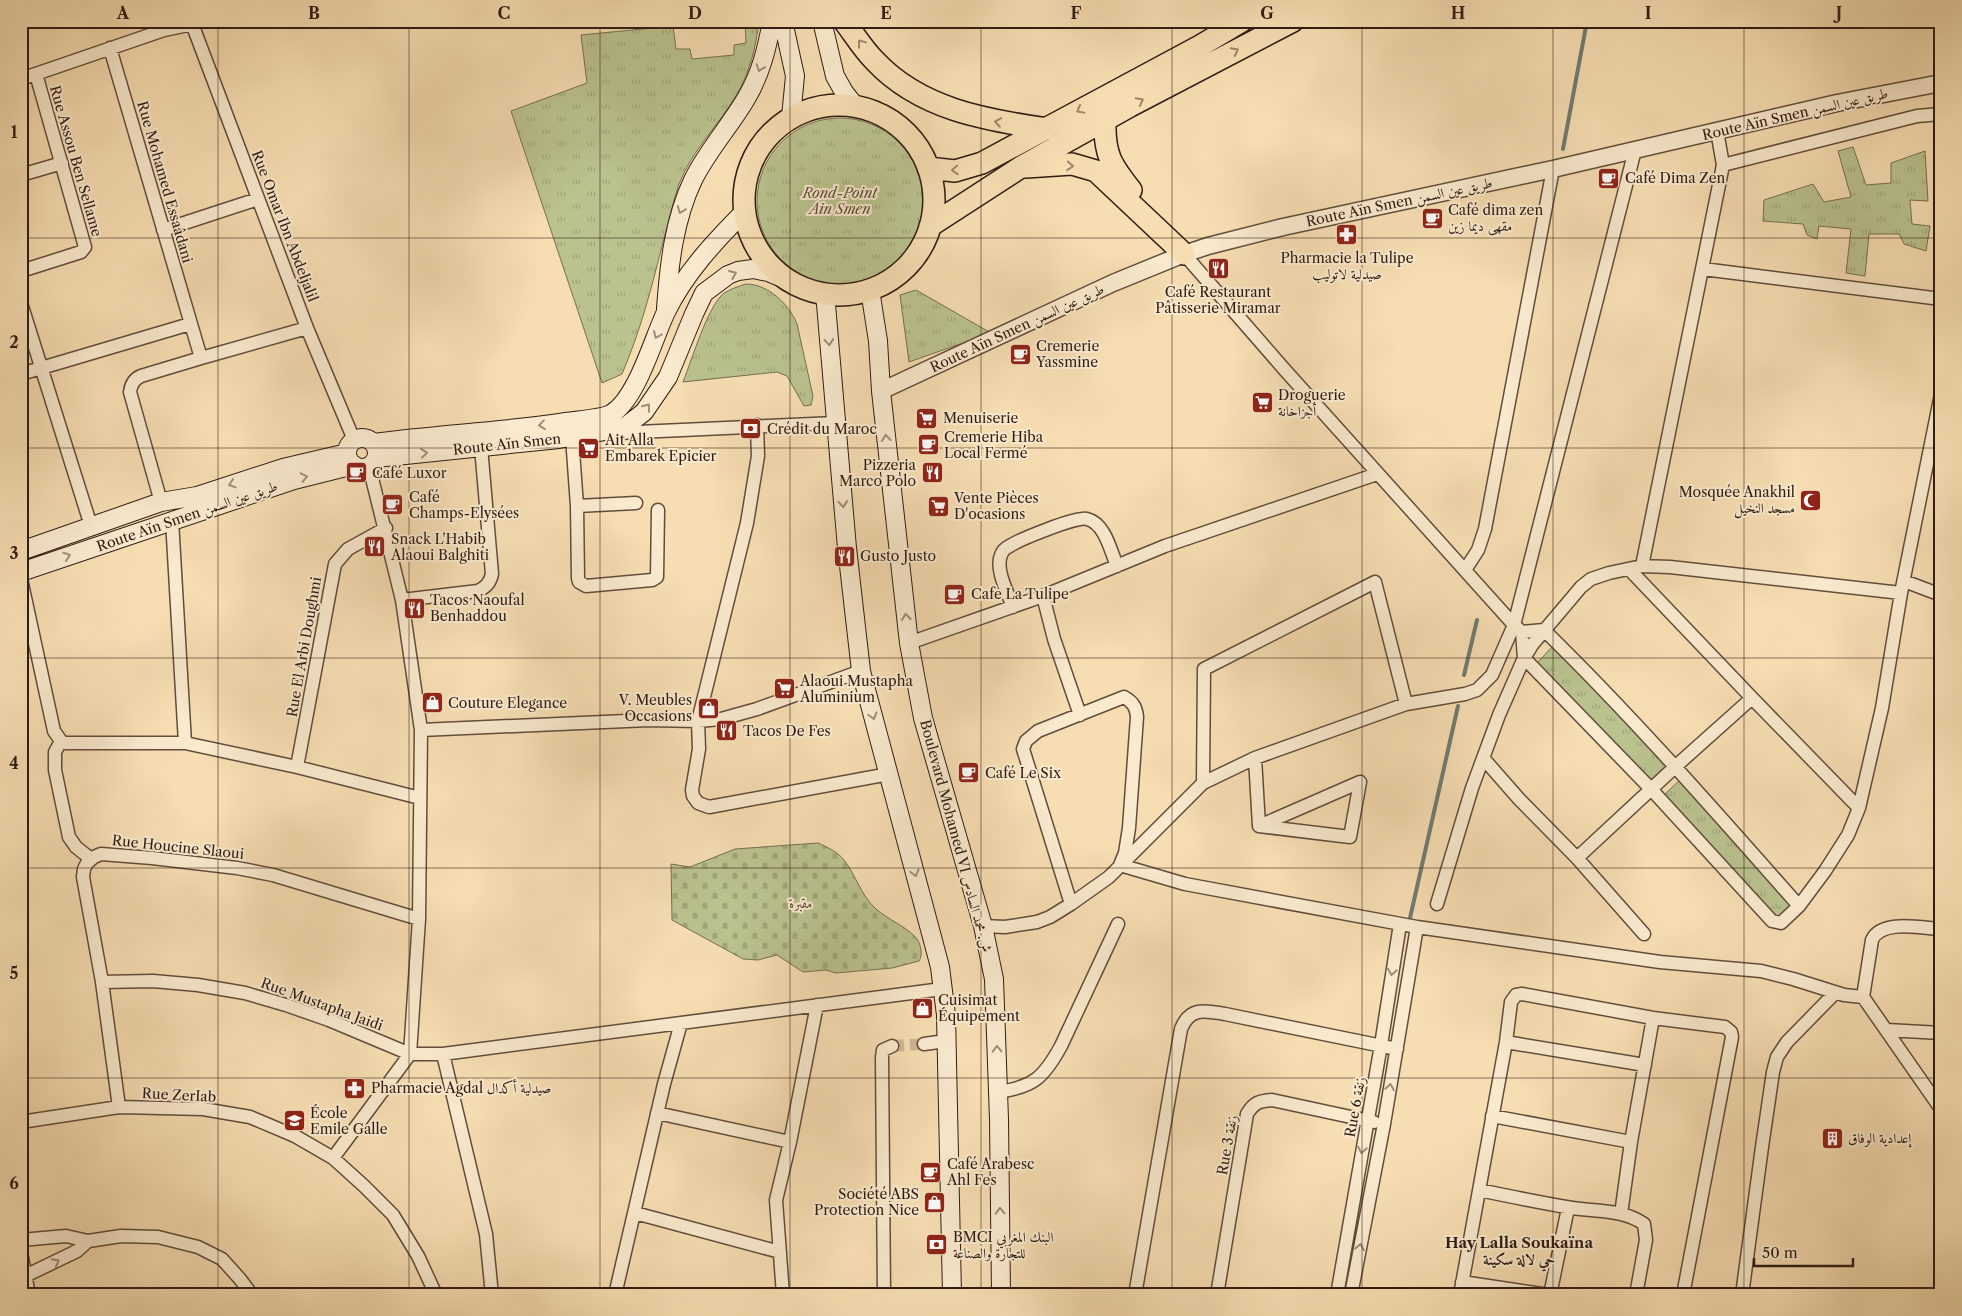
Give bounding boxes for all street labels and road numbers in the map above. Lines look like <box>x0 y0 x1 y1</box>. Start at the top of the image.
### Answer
street label: Rue Assou Ben Sellame <box>46 83 106 239</box>
street label: Route Aïn Smen طريق عين السمن <box>1700 84 1890 145</box>
street label: Rue Mohamed Essaâdani <box>133 99 197 265</box>
street label: Rue Omar Ibn Abdeljalil <box>248 148 322 304</box>
street label: Route Aïn Smen طريق عين السمن <box>1304 173 1494 232</box>
street label: Route Aïn Smen طريق عين السمن <box>927 280 1107 377</box>
street label: Route Aïn Smen <box>452 429 562 459</box>
street label: Route Aïn Smen طريق عين السمن <box>94 477 280 556</box>
street label: Rue El Arbi Doughmi <box>283 575 325 719</box>
street label: Boulevard Mohamed VI ش. محمد السادس <box>916 718 996 954</box>
street label: Rue Houcine Slaoui <box>111 831 245 863</box>
street label: Rue Mustapha Jaidi <box>258 974 386 1034</box>
street label: Rue 6 زنقة <box>1341 1075 1369 1139</box>
street label: Rue ZerIab <box>141 1084 217 1106</box>
street label: Rue 3 زنقة <box>1213 1114 1241 1176</box>

